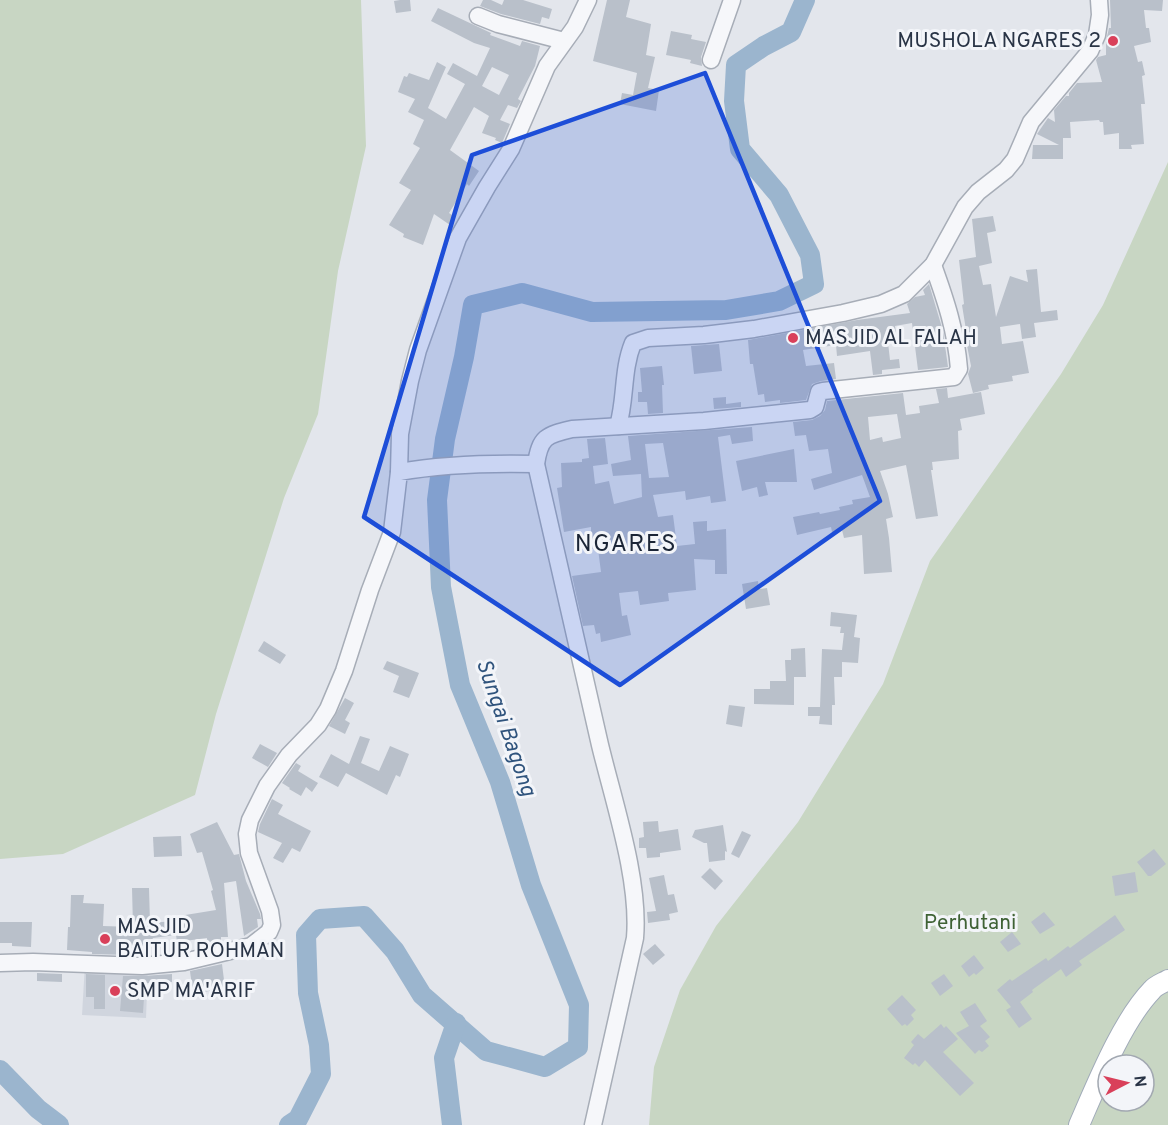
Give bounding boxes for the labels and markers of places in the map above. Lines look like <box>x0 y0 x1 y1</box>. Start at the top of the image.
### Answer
place label: MUSHOLA NGARES 2 <box>897 28 1101 55</box>
marker: MUSHOLA NGARES 2 <box>1106 34 1120 48</box>
place label: MASJID AL FALAH <box>805 325 977 352</box>
marker: MASJID AL FALAH <box>786 331 800 345</box>
place label: MASJID BAITUR ROHMAN <box>117 914 284 965</box>
marker: MASJID BAITUR ROHMAN <box>98 932 112 946</box>
place label: SMP MA'ARIF <box>127 978 255 1005</box>
marker: SMP MA'ARIF <box>108 984 122 998</box>

